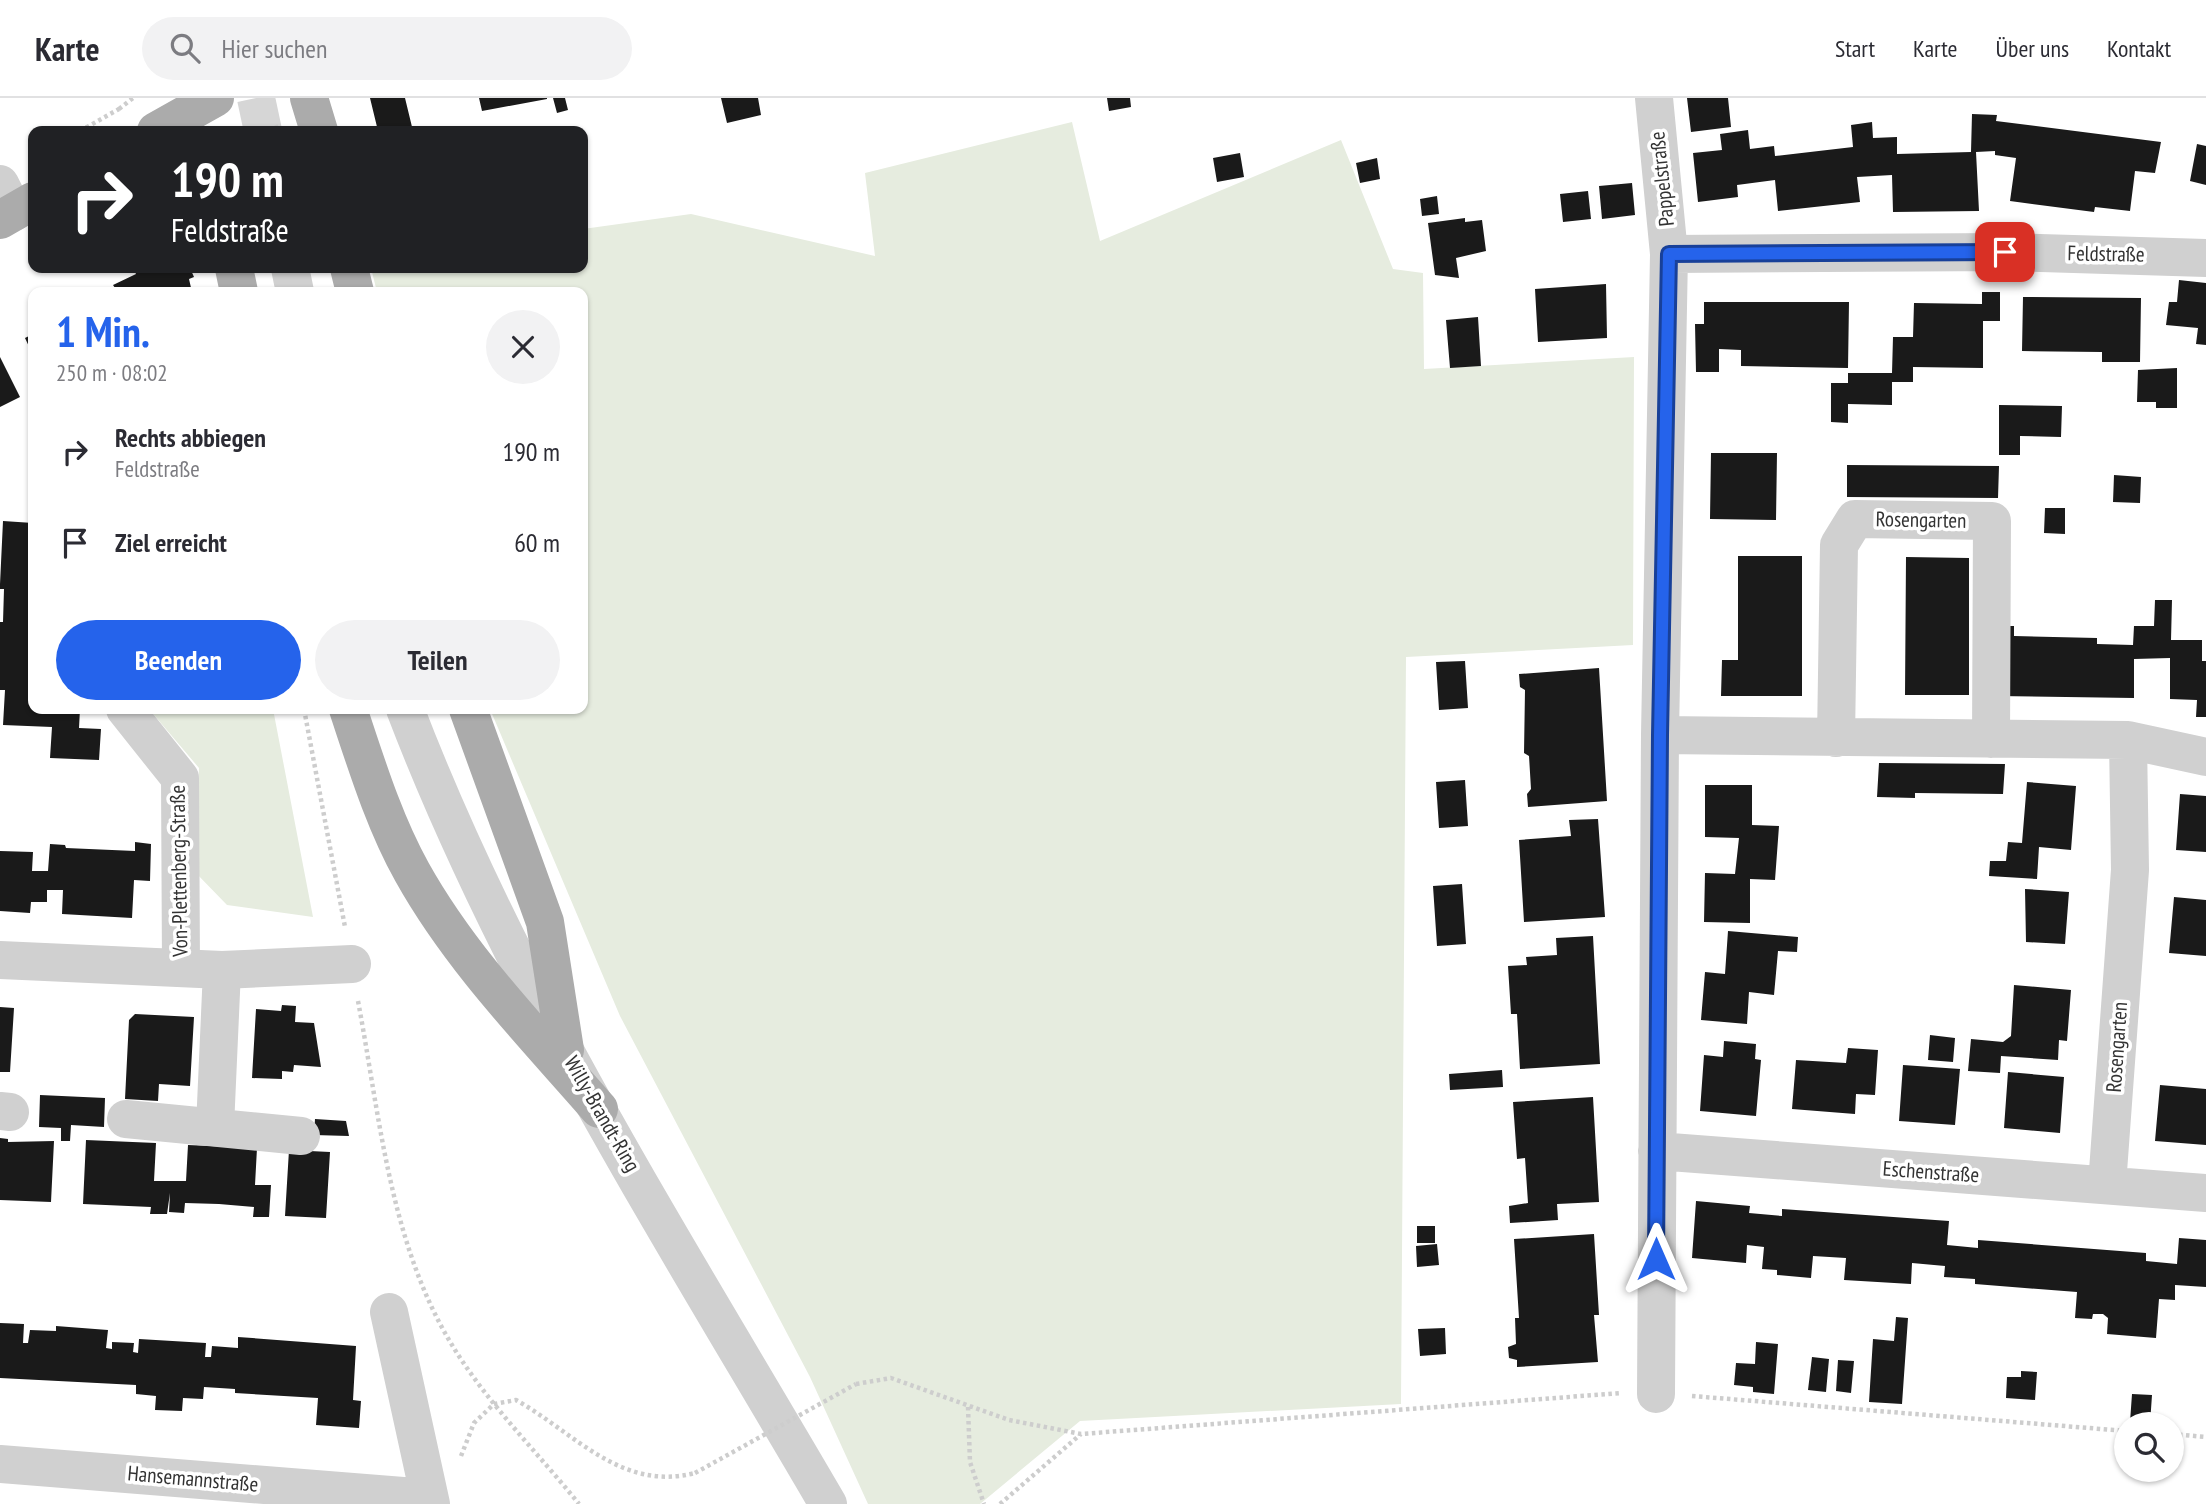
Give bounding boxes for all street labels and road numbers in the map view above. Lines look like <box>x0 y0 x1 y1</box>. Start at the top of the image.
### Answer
street label: Pappelstraße <box>1643 130 1680 228</box>
street label: Feldstraße <box>2067 239 2145 268</box>
street label: Rosengarten <box>1875 505 1967 534</box>
street label: Von-Plettenberg-Straße <box>164 785 194 958</box>
street label: Rosengarten <box>2100 1001 2133 1093</box>
street label: Willy-Brandt-Ring <box>558 1051 646 1176</box>
street label: Eschenstraße <box>1882 1155 1980 1188</box>
street label: Hansemannstraße <box>127 1459 260 1498</box>

